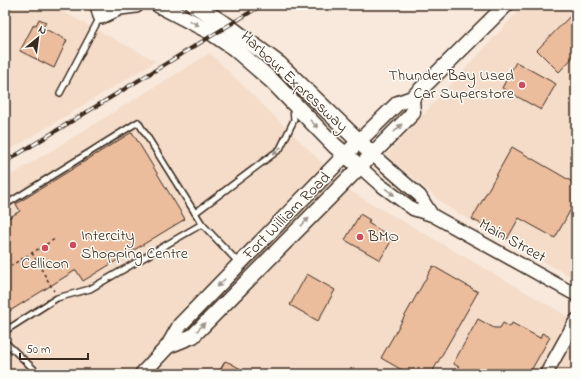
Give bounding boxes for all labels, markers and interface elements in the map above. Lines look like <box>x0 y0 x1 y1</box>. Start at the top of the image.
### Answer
north arrow <box>18 18 58 58</box>
one-way arrow <box>188 20 200 26</box>
text: N <box>35 21 49 39</box>
street label: Harbour Expressway <box>235 26 353 138</box>
place label: Thunder Bay Used Car Superstore <box>388 64 515 106</box>
marker: Thunder Bay Used Car Superstore <box>517 80 527 90</box>
one-way arrow <box>309 119 319 129</box>
one-way arrow <box>393 123 403 133</box>
one-way arrow <box>272 146 282 156</box>
street label: Fort William Road <box>237 167 336 266</box>
one-way arrow <box>385 188 395 196</box>
street label: Main Street <box>474 213 550 270</box>
one-way arrow <box>300 217 310 227</box>
place label: Intercity Shopping Centre <box>81 224 189 266</box>
place label: BMO <box>367 225 399 249</box>
marker: BMO <box>355 232 365 242</box>
marker: Intercity Shopping Centre <box>68 240 78 250</box>
marker: Cellicon <box>40 243 50 253</box>
place label: Cellicon <box>21 252 69 276</box>
one-way arrow <box>216 278 226 288</box>
one-way arrow <box>197 322 206 332</box>
scale bar <box>20 335 88 361</box>
text: 50 m <box>26 341 50 359</box>

